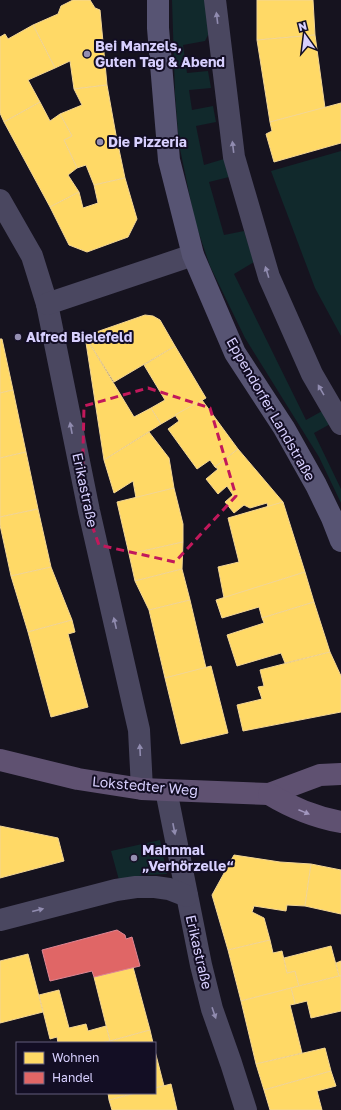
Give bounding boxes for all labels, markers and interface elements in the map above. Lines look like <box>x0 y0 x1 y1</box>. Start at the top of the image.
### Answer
one-way arrow <box>214 12 220 24</box>
north arrow <box>285 16 325 56</box>
text: N <box>297 18 308 33</box>
place label: Bei Manzels, Guten Tag & Abend <box>95 37 225 70</box>
marker: Bei Manzels, Guten Tag & Abend <box>82 49 92 59</box>
place label: Die Pizzeria <box>108 133 187 150</box>
marker: Die Pizzeria <box>95 137 105 147</box>
one-way arrow <box>230 141 236 153</box>
one-way arrow <box>264 266 270 278</box>
place label: Alfred Bielefeld <box>26 328 132 345</box>
marker: Alfred Bielefeld <box>13 332 23 342</box>
street label: Eppendorfer Landstraße <box>223 334 320 484</box>
one-way arrow <box>318 384 325 396</box>
one-way arrow <box>68 421 74 434</box>
street label: Erikastraße <box>69 451 102 529</box>
one-way arrow <box>112 617 118 629</box>
one-way arrow <box>137 744 144 756</box>
street label: Lokstedter Weg <box>91 772 199 799</box>
one-way arrow <box>298 809 310 815</box>
one-way arrow <box>171 823 177 835</box>
place label: Mahnmal „Verhörzelle“ <box>142 841 234 874</box>
marker: Mahnmal „Verhörzelle“ <box>129 853 139 863</box>
one-way arrow <box>32 907 44 913</box>
street label: Erikastraße <box>183 913 216 991</box>
one-way arrow <box>211 1008 217 1020</box>
legend <box>16 1042 156 1094</box>
text: Wohnen <box>52 1050 99 1065</box>
text: Handel <box>52 1070 94 1085</box>

